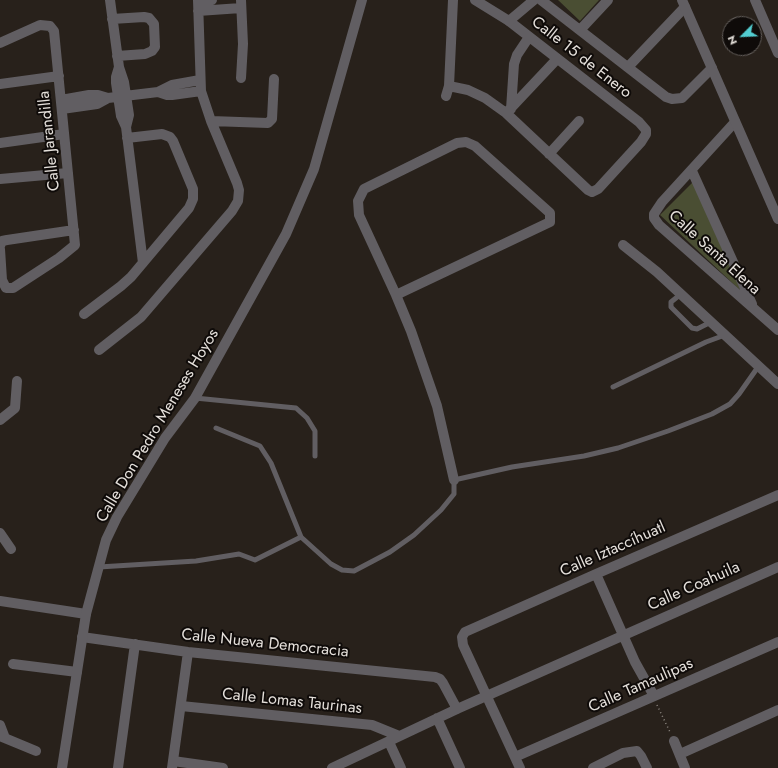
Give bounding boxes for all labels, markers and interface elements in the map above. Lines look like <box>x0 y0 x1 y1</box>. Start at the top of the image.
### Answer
street label: Calle 15 de Enero <box>527 13 635 103</box>
north arrow <box>722 16 762 56</box>
text: N <box>723 33 741 48</box>
street label: Calle Jarandilla <box>35 90 65 192</box>
street label: Calle Santa Elena <box>664 207 764 299</box>
street label: Calle Don Pedro Meneses Hoyos <box>93 326 223 526</box>
street label: Calle Iztaccíhuatl <box>557 518 669 582</box>
street label: Calle Coahuila <box>645 558 743 616</box>
street label: Calle Nueva Democracia <box>180 626 350 662</box>
street label: Calle Tamaulipas <box>586 654 696 718</box>
street label: Calle Lomas Taurinas <box>221 685 363 719</box>

